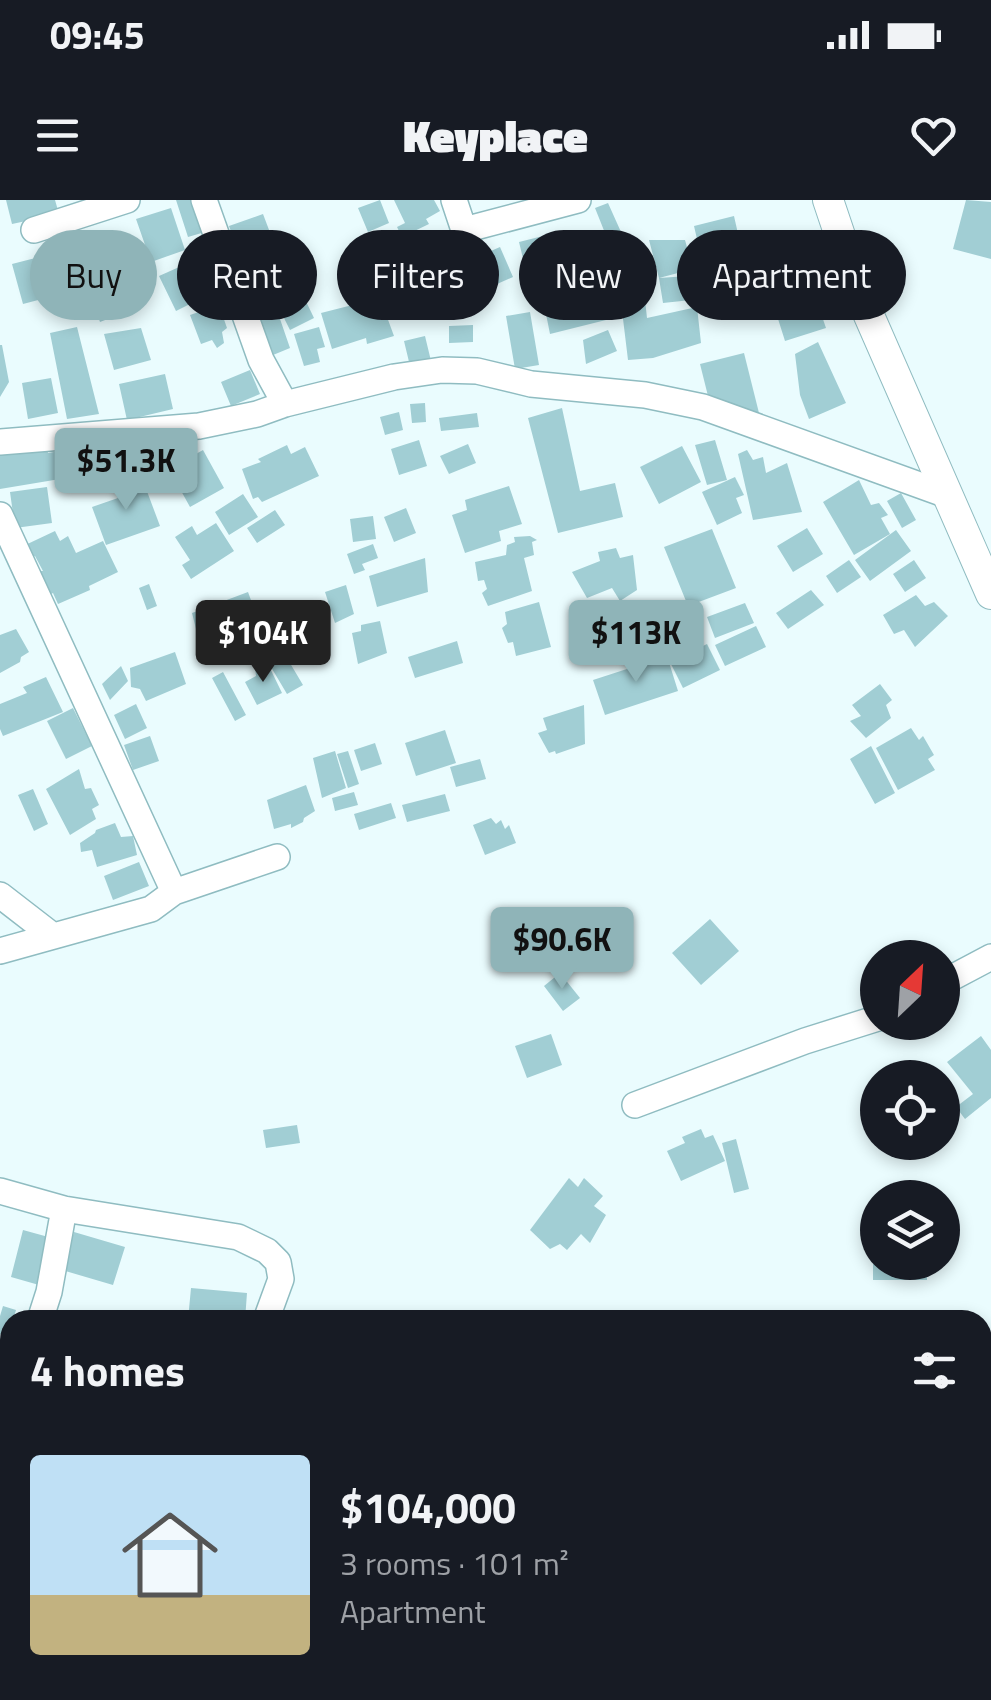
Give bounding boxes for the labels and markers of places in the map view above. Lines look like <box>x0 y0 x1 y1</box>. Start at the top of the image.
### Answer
pin: $51.3K <box>45 428 207 513</box>
pin: $104K <box>193 600 333 685</box>
pin: $113K <box>566 600 706 685</box>
pin: $90.6K <box>481 907 643 992</box>

